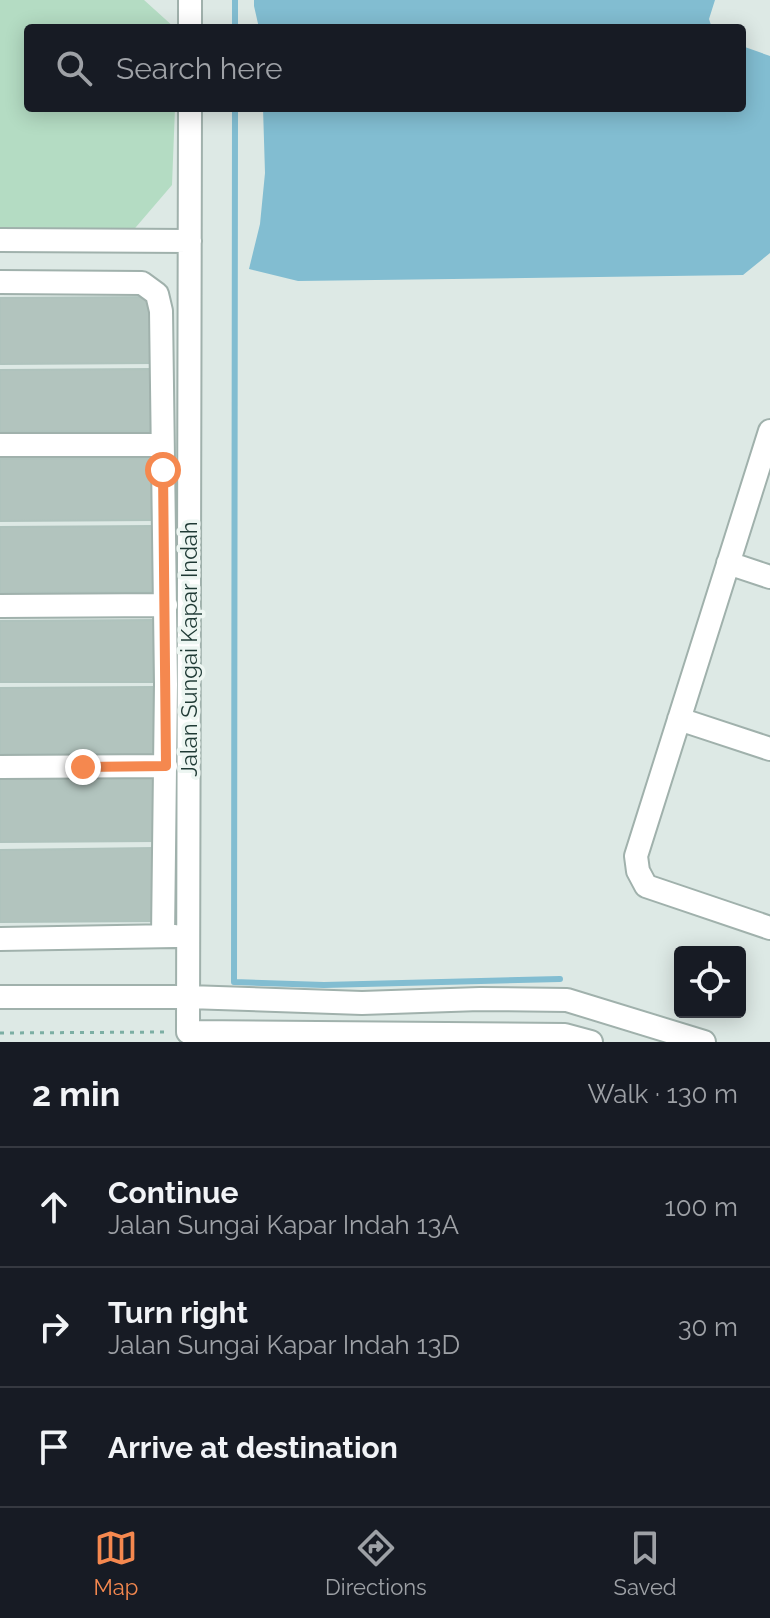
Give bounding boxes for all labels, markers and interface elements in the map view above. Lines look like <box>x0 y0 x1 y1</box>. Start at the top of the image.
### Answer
search box <box>24 24 746 112</box>
icon: search <box>52 46 96 90</box>
text: Search here <box>116 51 283 86</box>
route start <box>145 452 181 488</box>
street label: Jalan Sungai Kapar Indah <box>176 521 202 777</box>
route end <box>65 749 101 785</box>
map controls <box>674 946 746 1018</box>
button: locate <box>674 946 746 1018</box>
text: 2 min <box>32 1074 120 1114</box>
text: Walk · 130 m <box>588 1079 738 1109</box>
text: Continue <box>108 1175 239 1210</box>
icon: ahead <box>32 1185 76 1229</box>
text: 100 m <box>665 1192 738 1222</box>
text: Jalan Sungai Kapar Indah 13A <box>108 1210 459 1240</box>
text: Turn right <box>108 1295 248 1330</box>
icon: right <box>32 1305 76 1349</box>
text: 30 m <box>678 1312 738 1342</box>
text: Jalan Sungai Kapar Indah 13D <box>108 1330 460 1360</box>
icon: arrive <box>32 1425 76 1469</box>
text: Arrive at destination <box>108 1430 398 1465</box>
tab: Map <box>93 1526 138 1600</box>
tab: Directions <box>325 1526 427 1600</box>
tab: Saved <box>614 1526 677 1600</box>

